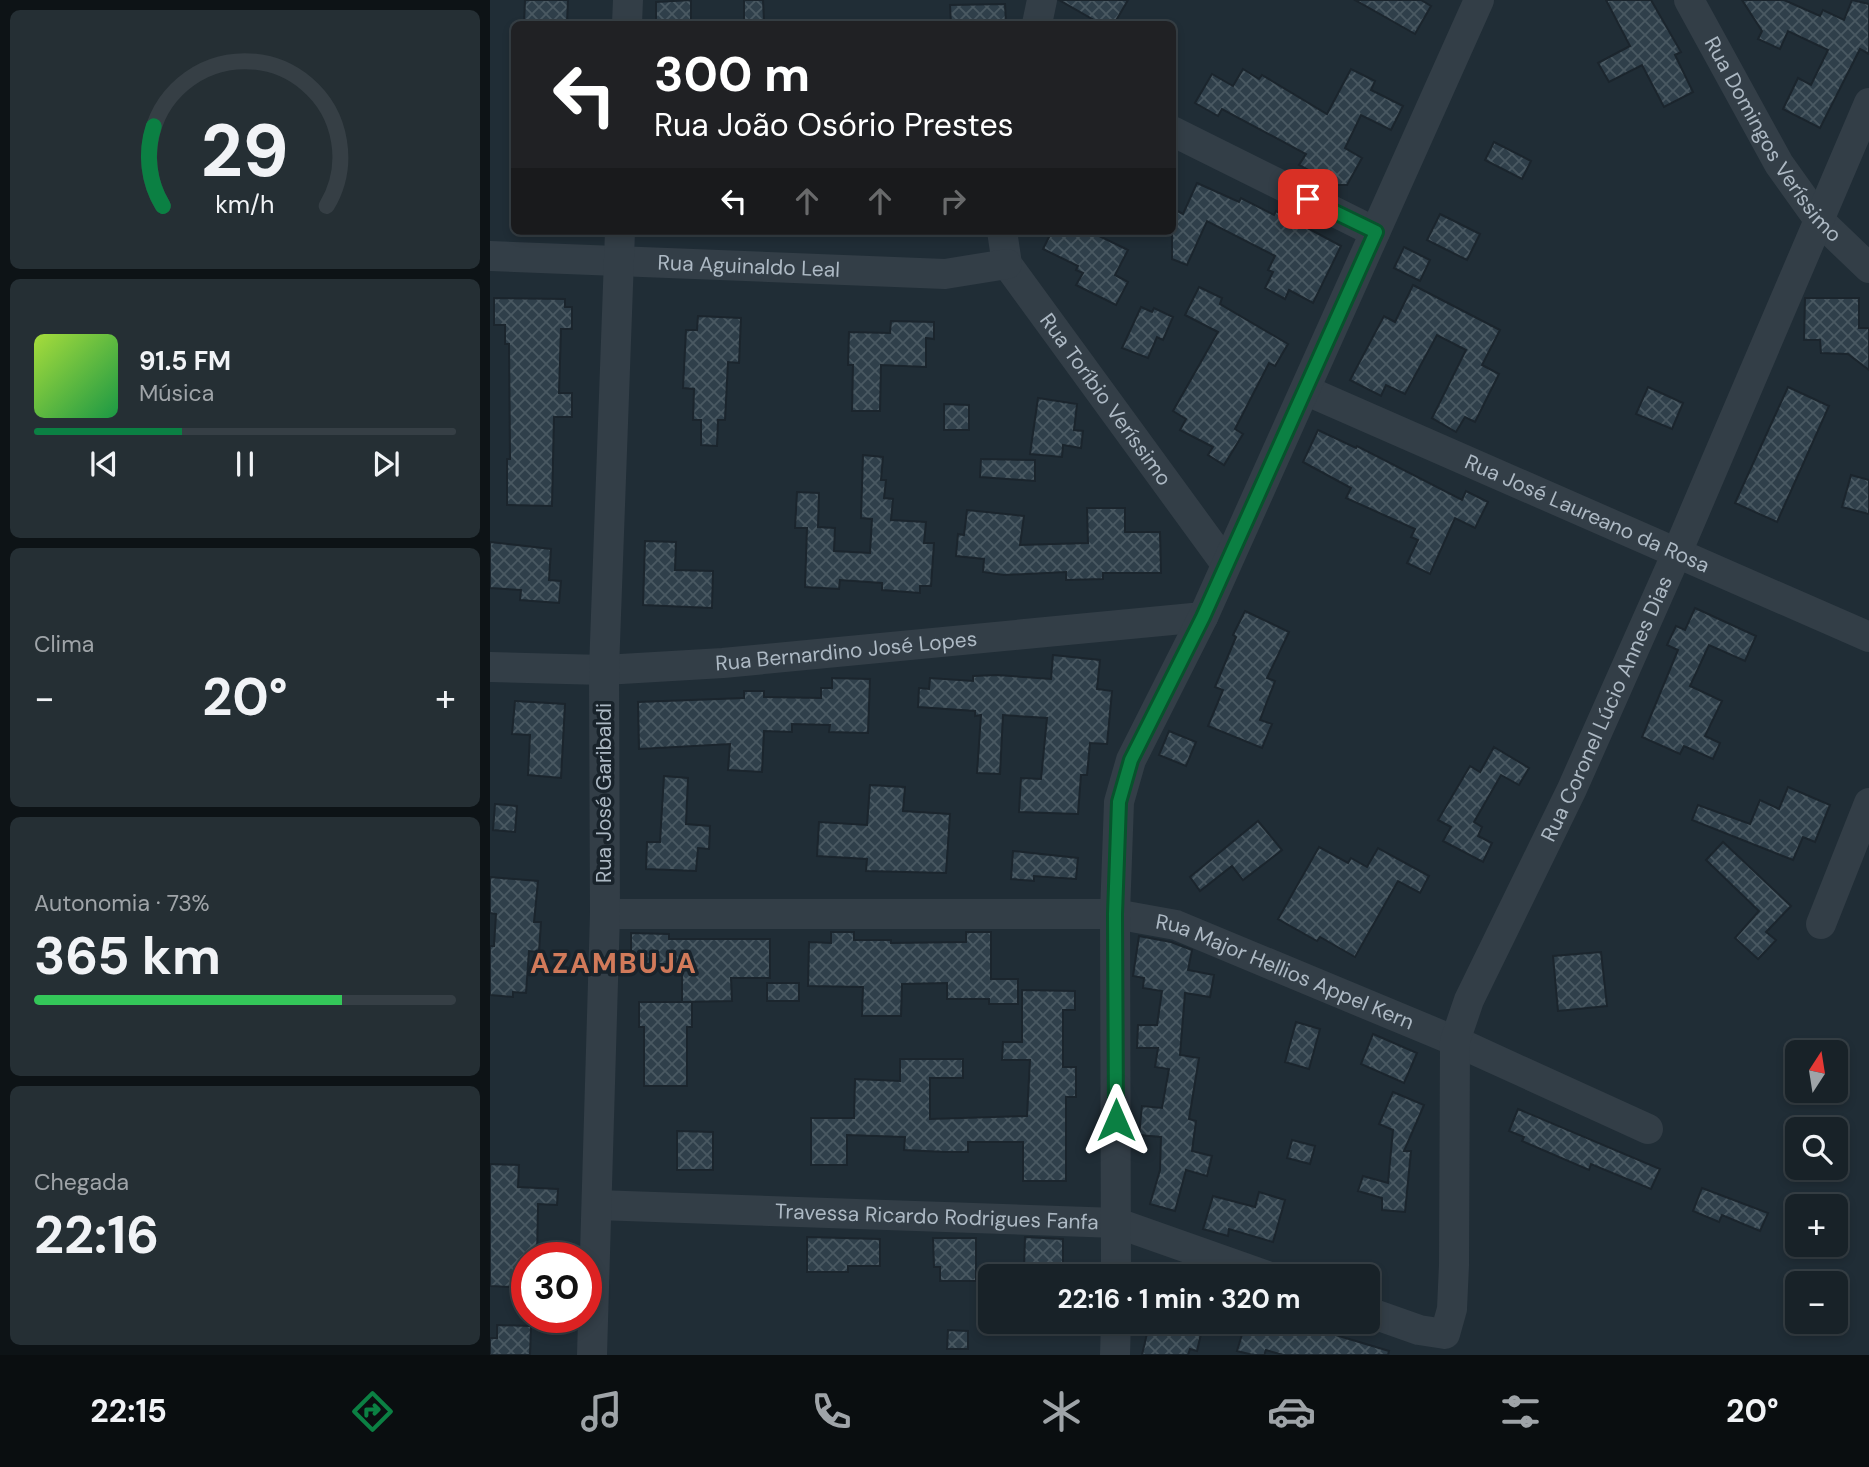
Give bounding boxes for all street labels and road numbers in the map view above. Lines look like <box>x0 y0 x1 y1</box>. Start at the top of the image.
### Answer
street label: Rua Domingos Veríssimo <box>1698 32 1848 248</box>
street label: Rua Aguinaldo Leal <box>657 249 840 284</box>
street label: Rua Toríbio Veríssimo <box>1033 308 1178 491</box>
street label: Rua José Laureano da Rosa <box>1460 448 1714 579</box>
street label: Rua Coronel Lúcio Annes Dias <box>1534 571 1679 846</box>
street label: Rua Bernardino José Lopes <box>714 625 978 677</box>
street label: Rua José Garibaldi <box>590 703 618 883</box>
street label: Rua Major Hellios Appel Kern <box>1153 908 1418 1036</box>
street label: Travessa Ricardo Rodrigues Fanfa <box>774 1197 1099 1236</box>

